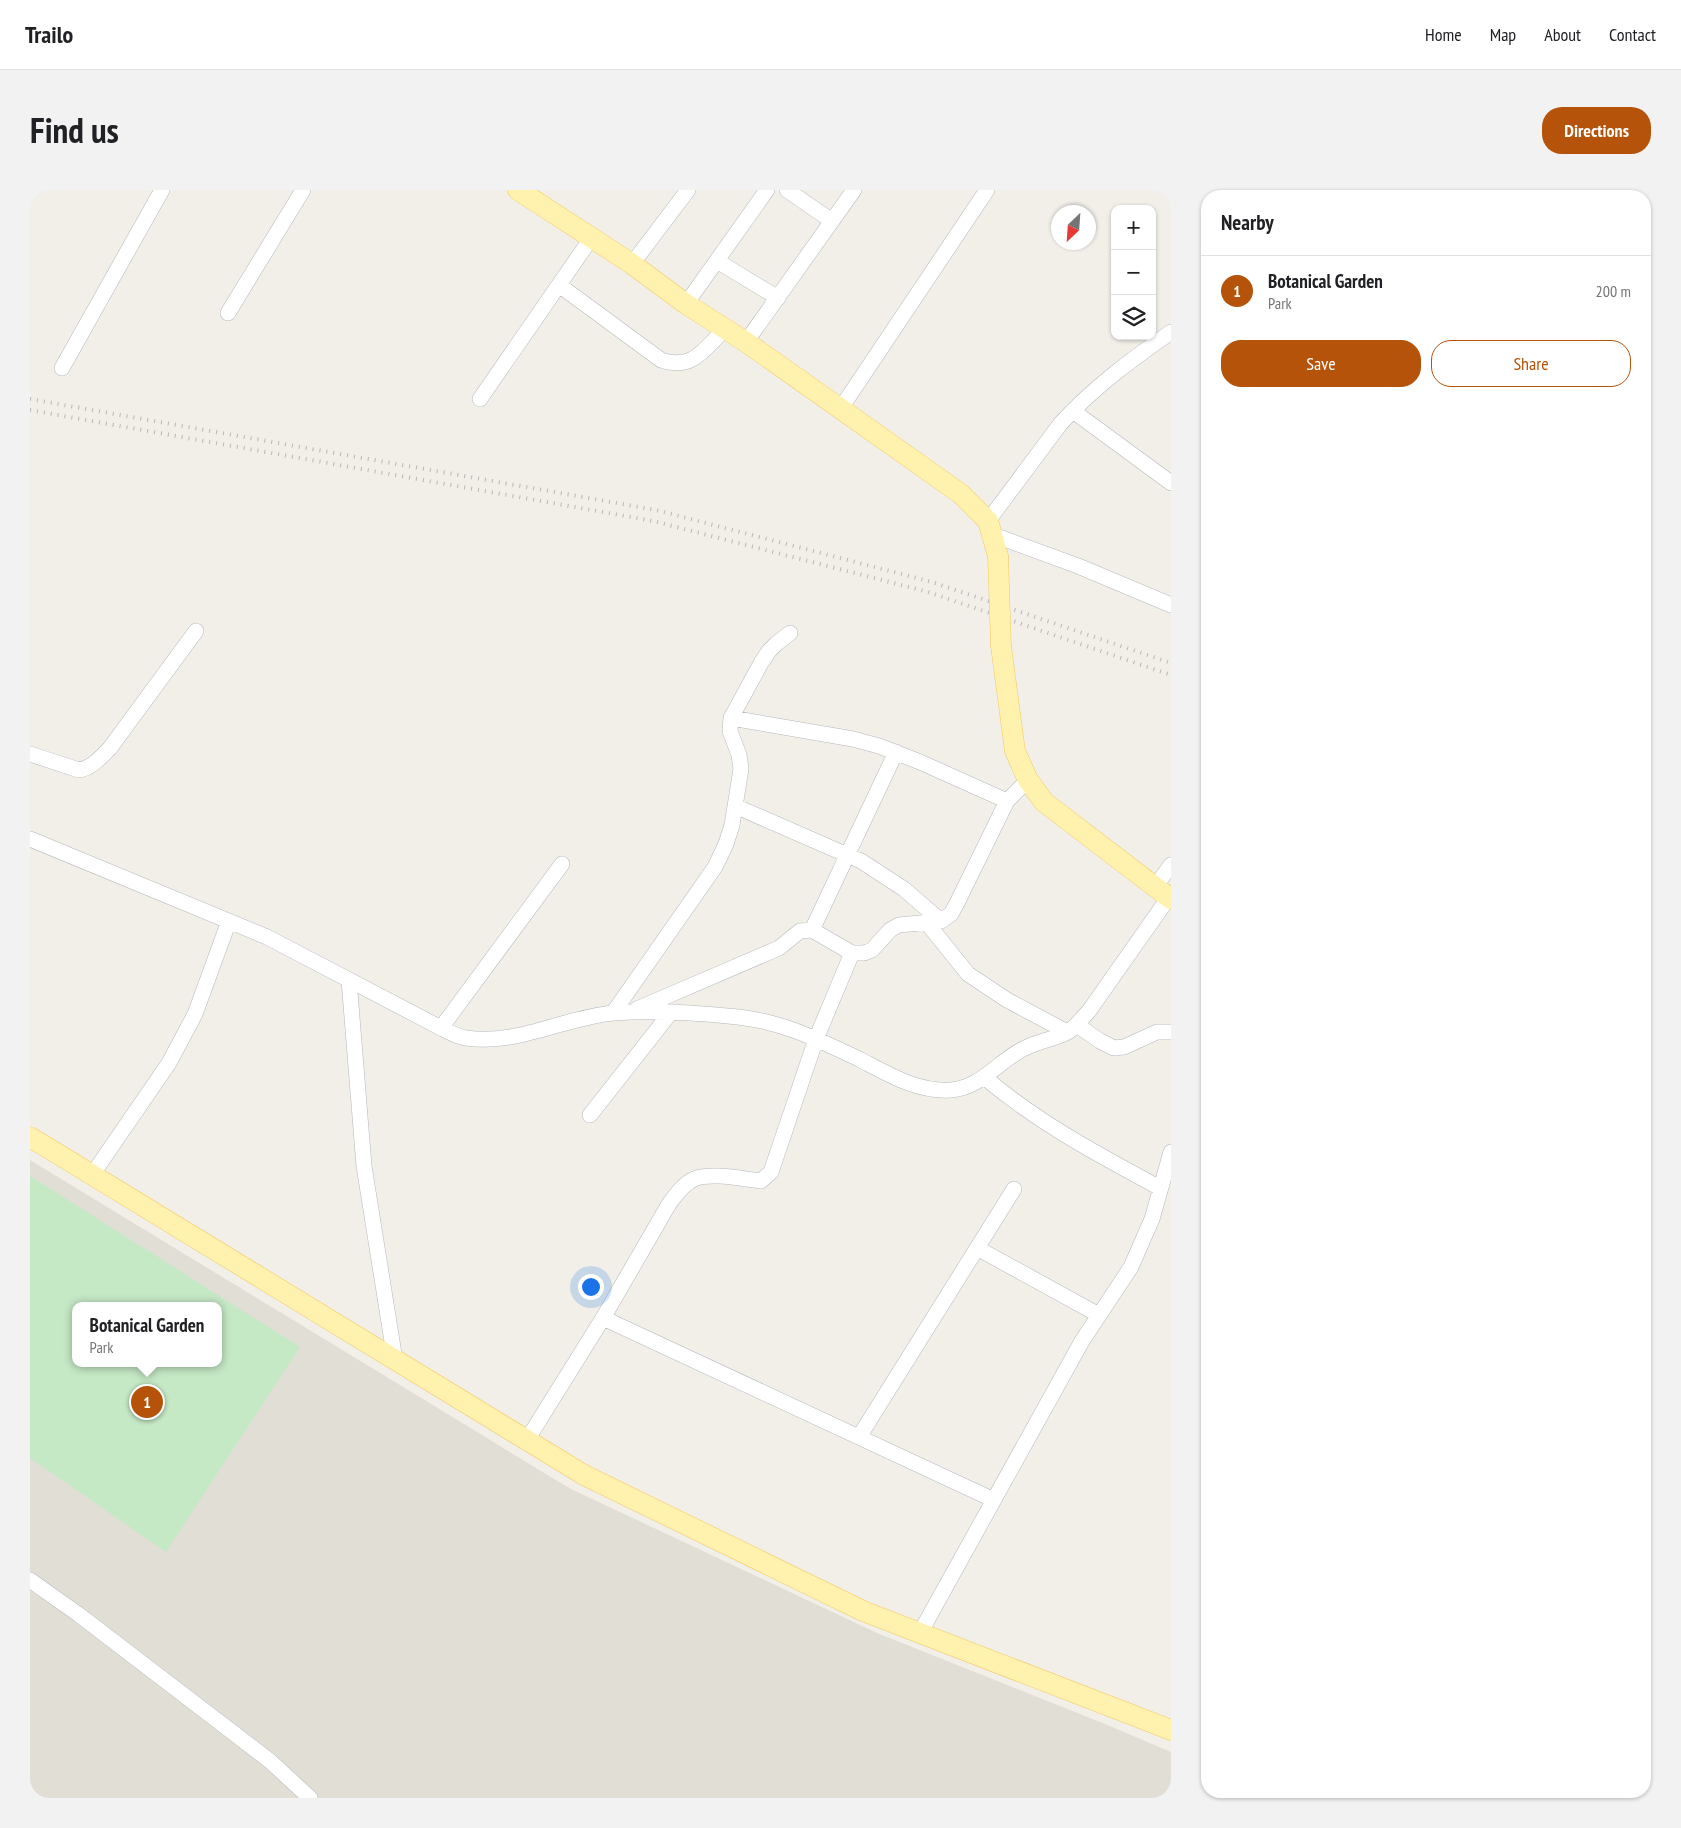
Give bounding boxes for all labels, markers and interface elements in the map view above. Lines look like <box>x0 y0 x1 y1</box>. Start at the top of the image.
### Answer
text: Trailo <box>25 19 73 50</box>
text: Home <box>1425 23 1462 46</box>
text: Map <box>1490 23 1516 46</box>
text: About <box>1544 23 1581 46</box>
text: Contact <box>1609 23 1656 46</box>
text: Find us <box>30 107 119 153</box>
button: Directions <box>1542 107 1651 154</box>
north arrow <box>1051 205 1096 250</box>
map controls <box>1111 205 1156 340</box>
button: + <box>1111 205 1156 250</box>
text: Nearby <box>1221 209 1274 236</box>
button: − <box>1111 250 1156 295</box>
text: Botanical Garden <box>1268 269 1383 293</box>
text: 1 <box>1233 281 1241 301</box>
text: 200 m <box>1596 281 1631 301</box>
text: Park <box>1268 293 1292 313</box>
button: layers <box>1111 295 1156 340</box>
button: Save <box>1221 340 1421 387</box>
button: Share <box>1431 340 1631 387</box>
your location <box>578 1274 604 1300</box>
popup <box>72 1302 222 1367</box>
text: Botanical Garden <box>90 1313 204 1337</box>
text: Park <box>90 1337 113 1357</box>
pin: 1 <box>131 1383 163 1421</box>

